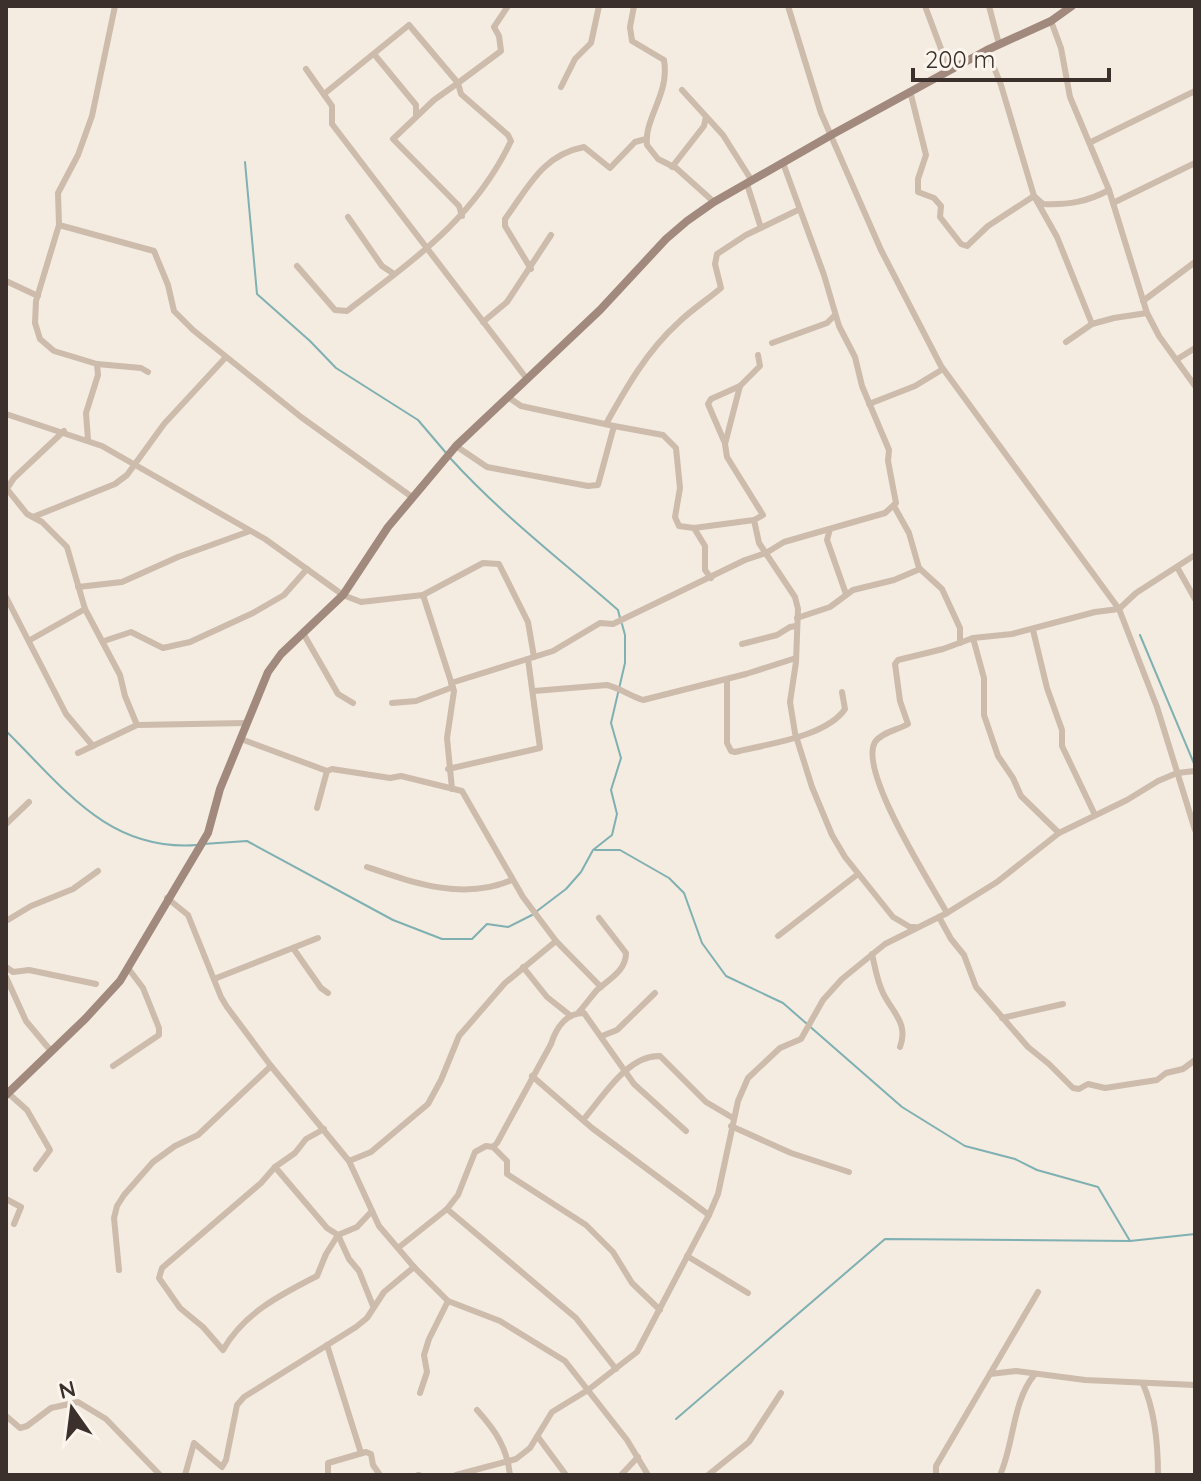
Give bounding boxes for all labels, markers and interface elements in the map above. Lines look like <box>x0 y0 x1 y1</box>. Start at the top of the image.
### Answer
scale bar <box>913 32 1109 82</box>
text: 200 m <box>925 44 995 74</box>
north arrow <box>32 1369 112 1449</box>
text: N <box>56 1374 78 1405</box>

